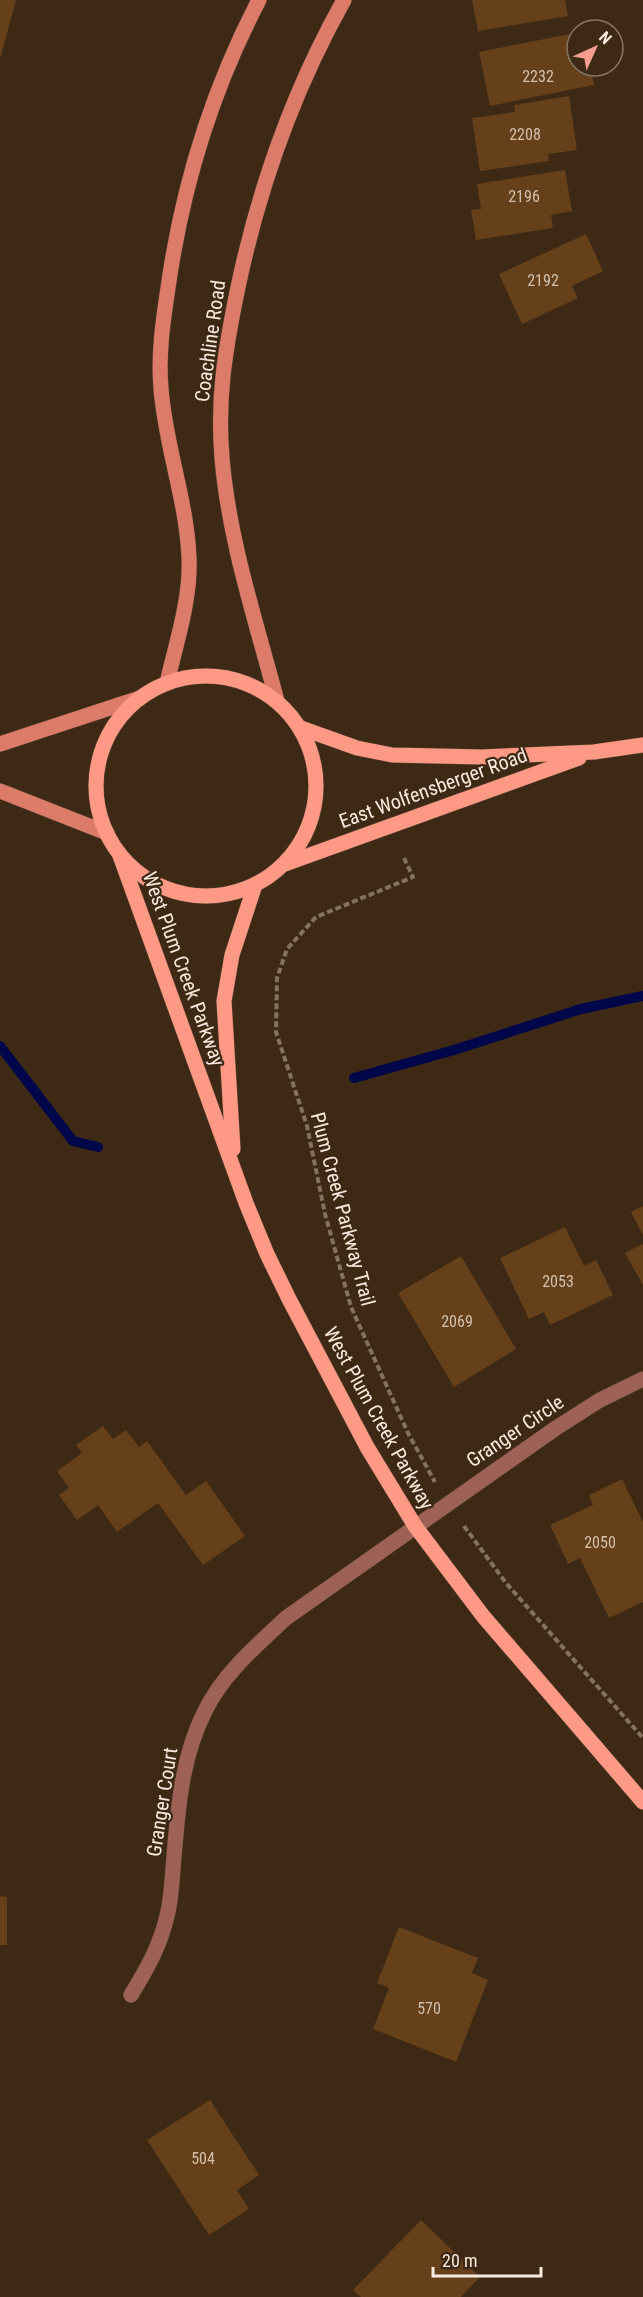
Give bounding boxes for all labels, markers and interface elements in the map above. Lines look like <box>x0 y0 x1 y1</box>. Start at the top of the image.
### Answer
north arrow <box>565 18 625 78</box>
text: N <box>595 28 615 48</box>
house number: 2232 <box>522 67 554 86</box>
house number: 2208 <box>509 125 541 144</box>
house number: 2196 <box>508 187 540 206</box>
house number: 2192 <box>527 271 559 290</box>
street label: Coachline Road <box>190 279 230 403</box>
street label: East Wolfensberger Road <box>336 743 530 833</box>
street label: West Plum Creek Parkway <box>138 869 230 1069</box>
street label: Plum Creek Parkway Trail <box>306 1110 380 1308</box>
house number: 2053 <box>542 1272 574 1291</box>
house number: 2069 <box>441 1312 473 1331</box>
street label: West Plum Creek Parkway <box>319 1323 439 1513</box>
street label: Granger Circle <box>462 1390 568 1472</box>
house number: 2050 <box>584 1533 616 1552</box>
street label: Granger Court <box>142 1746 182 1858</box>
house number: 570 <box>417 1999 441 2018</box>
house number: 504 <box>191 2149 215 2168</box>
scale bar <box>433 2240 541 2278</box>
text: 20 m <box>442 2250 477 2271</box>

